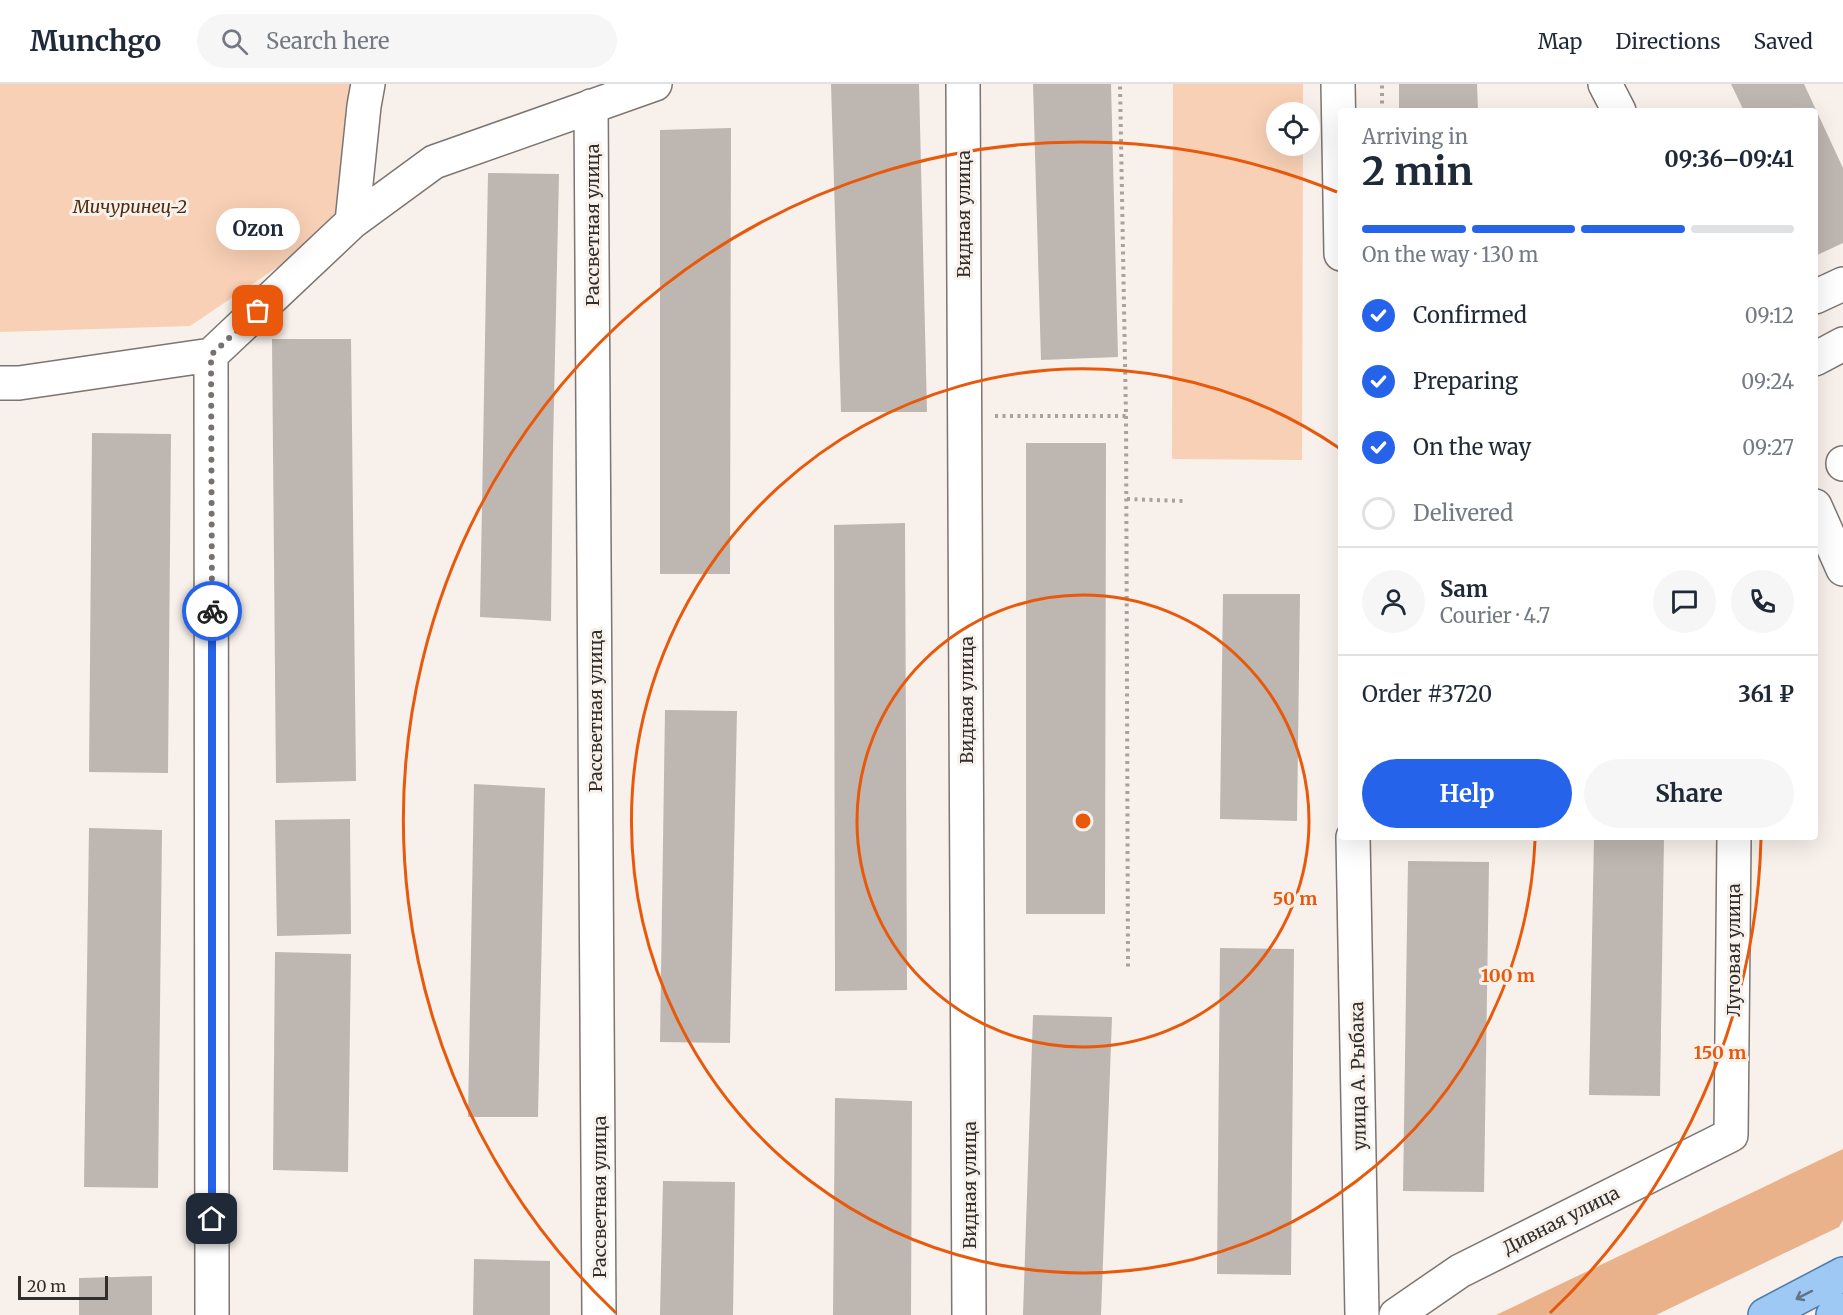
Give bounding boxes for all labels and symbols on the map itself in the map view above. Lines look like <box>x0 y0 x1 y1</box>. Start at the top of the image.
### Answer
street label: Рассветная улица <box>581 143 604 306</box>
street label: Видная улица <box>952 150 975 278</box>
park label: Мичуринец-2 <box>72 195 187 218</box>
callout: Ozon <box>216 209 300 251</box>
pin <box>232 285 283 336</box>
courier <box>182 581 242 641</box>
street label: Рассветная улица <box>584 629 607 792</box>
street label: Видная улица <box>955 636 978 764</box>
centre of rings <box>1073 811 1093 831</box>
street label: Луговая улица <box>1722 883 1745 1017</box>
text: 50 m <box>1273 887 1317 910</box>
text: 100 m <box>1481 964 1535 987</box>
street label: улица А. Рыбака <box>1345 1001 1371 1151</box>
text: 150 m <box>1694 1041 1746 1064</box>
street label: Рассветная улица <box>588 1115 611 1278</box>
street label: Видная улица <box>958 1121 981 1249</box>
street label: Дивная улица <box>1499 1181 1623 1259</box>
pin <box>186 1193 237 1244</box>
scale bar <box>18 1273 108 1300</box>
one-way arrow <box>1796 1289 1813 1301</box>

